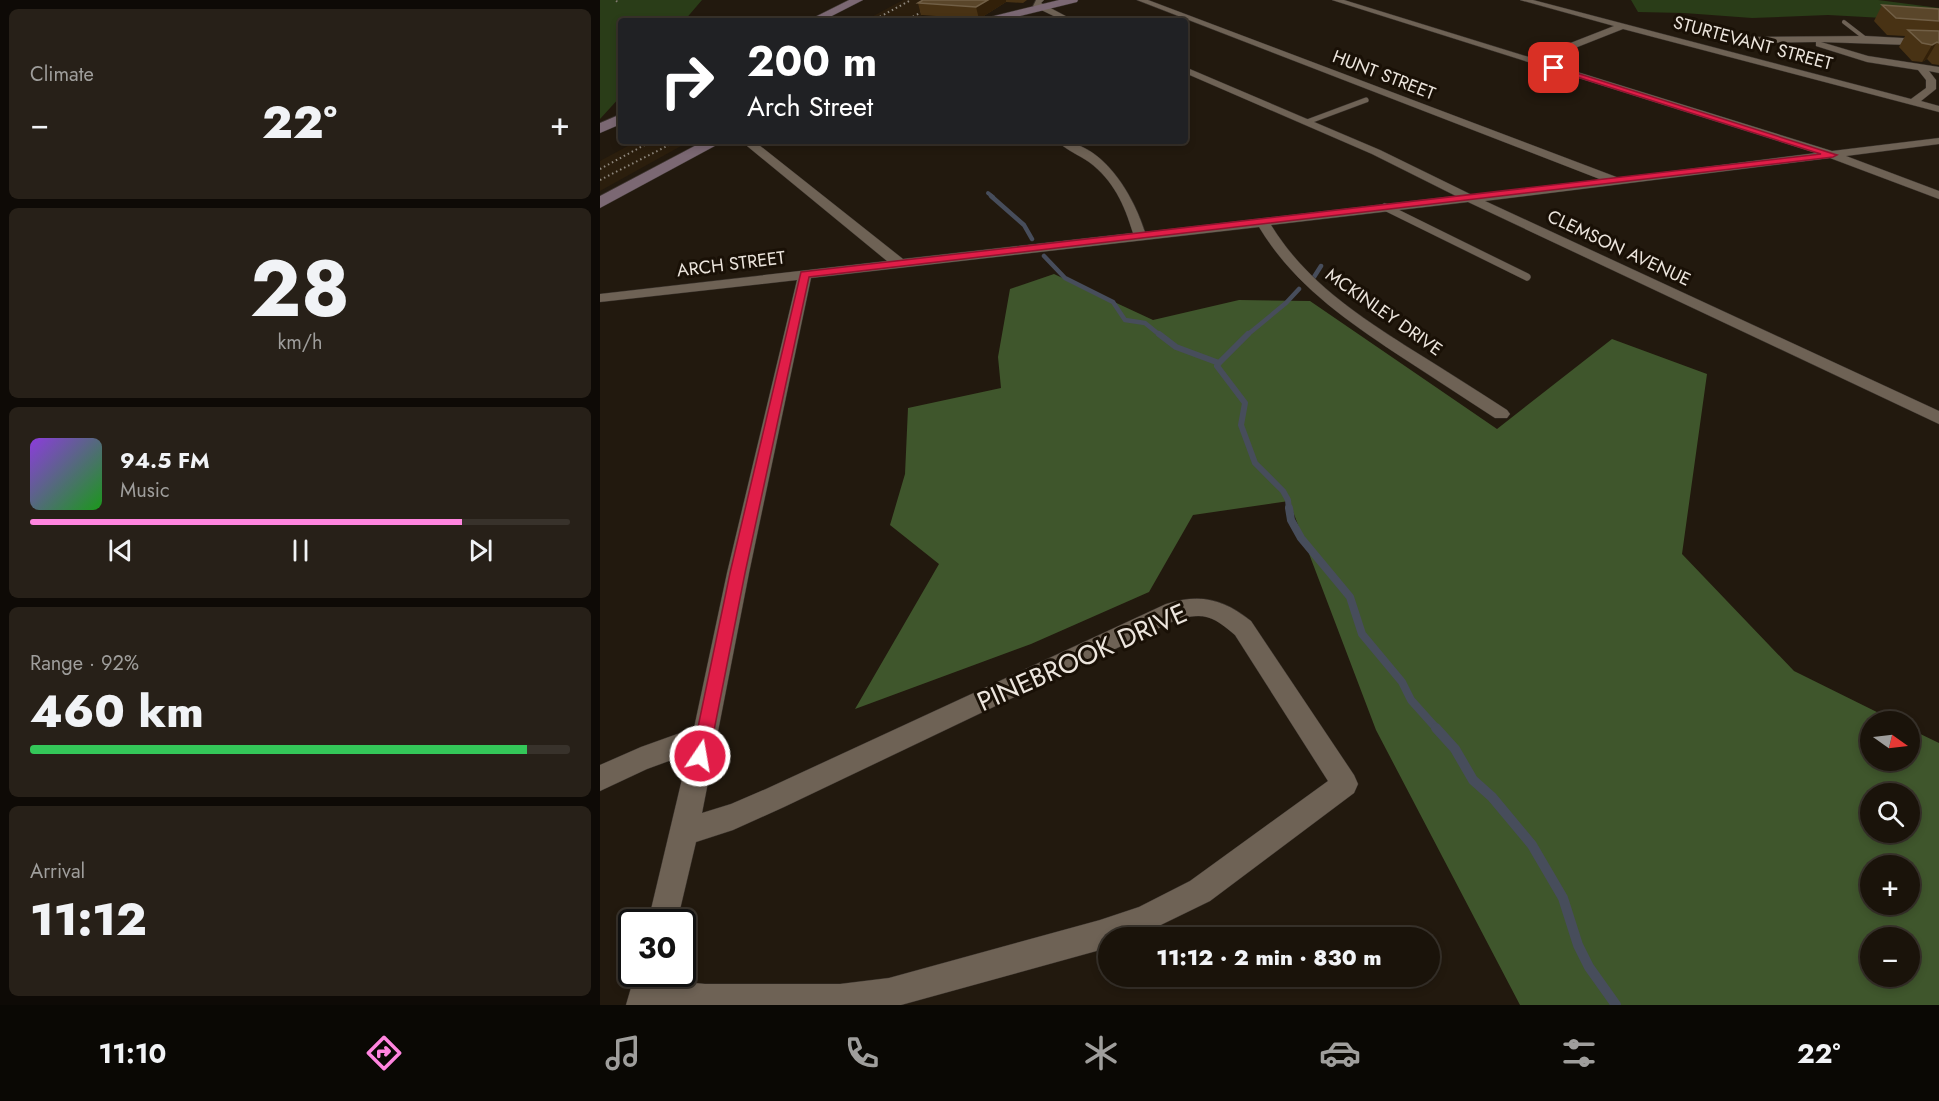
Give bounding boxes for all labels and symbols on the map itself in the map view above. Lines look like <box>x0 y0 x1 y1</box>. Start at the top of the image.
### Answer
street label: STURTEVANT STREET <box>1670 9 1836 77</box>
pin <box>1528 42 1579 93</box>
street label: HUNT STREET <box>1329 43 1440 107</box>
street label: CLEMSON AVENUE <box>1543 203 1695 293</box>
street label: ARCH STREET <box>675 244 787 284</box>
street label: MCKINLEY DRIVE <box>1320 262 1448 362</box>
street label: PINEBROOK DRIVE <box>971 593 1193 721</box>
north arrow <box>1860 711 1920 771</box>
position arrow <box>668 724 732 788</box>
speed limit sign: 30 <box>618 909 696 987</box>

